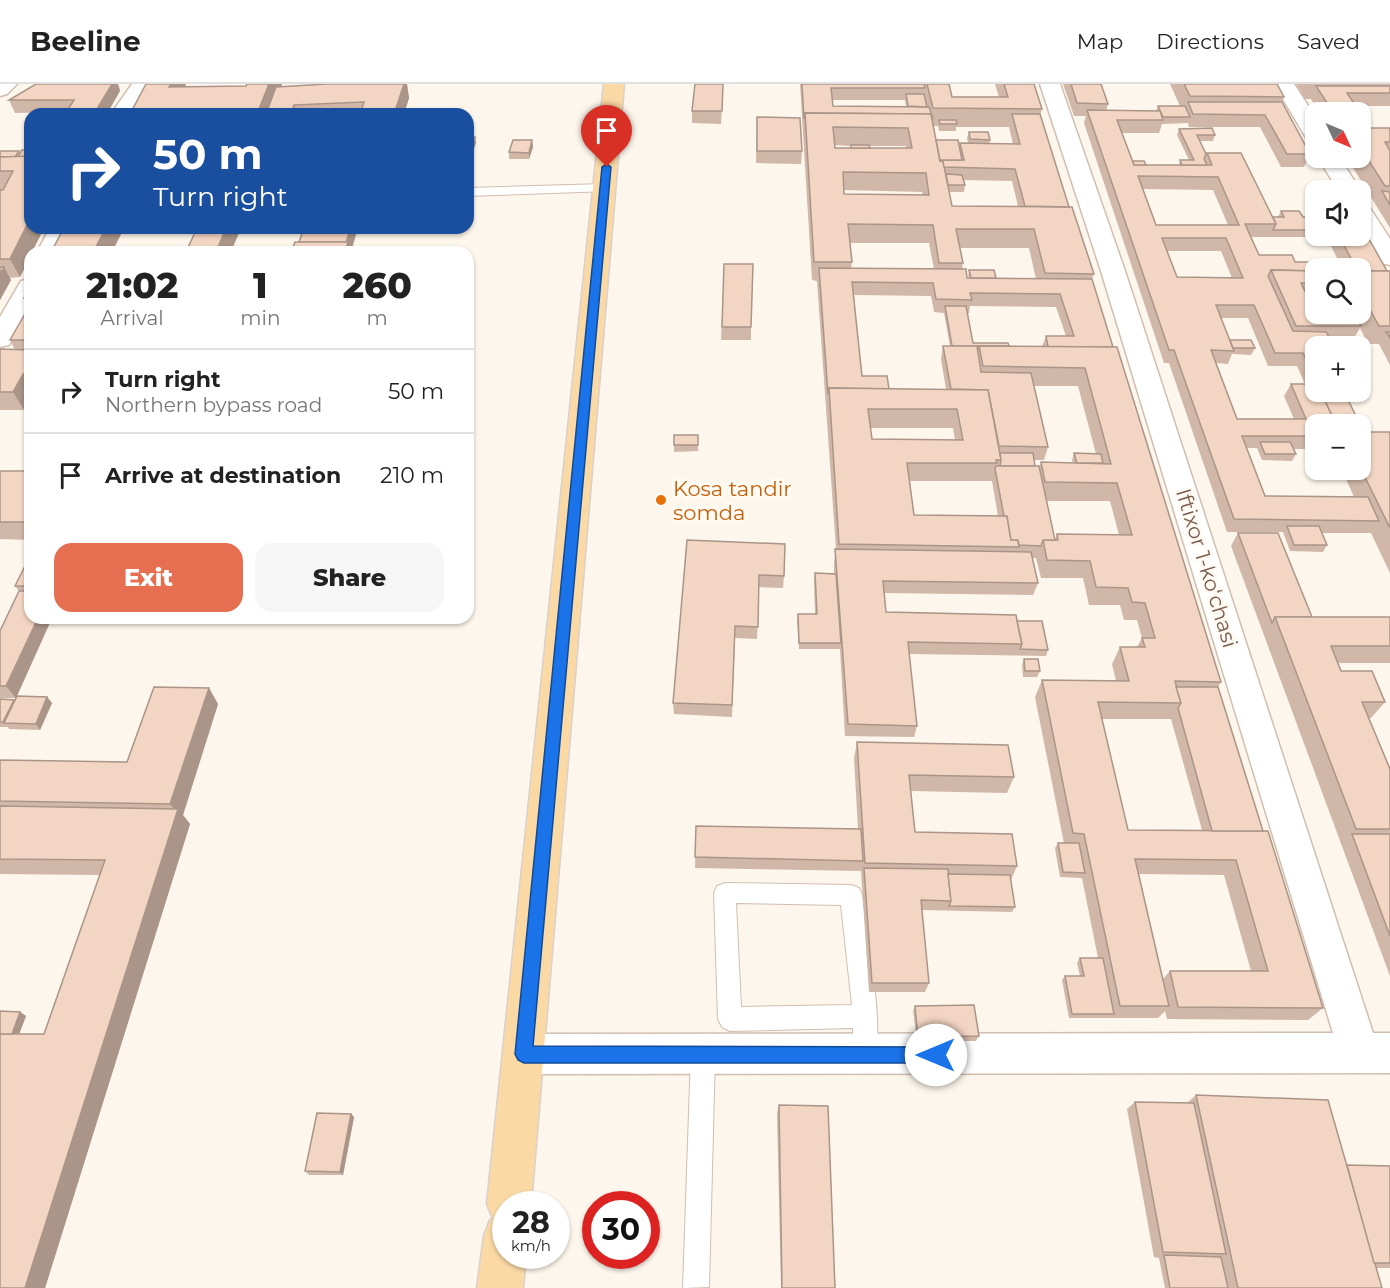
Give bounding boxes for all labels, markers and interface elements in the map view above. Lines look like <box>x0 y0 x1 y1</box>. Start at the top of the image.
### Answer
text: Beeline <box>30 24 141 58</box>
text: Map <box>1077 29 1123 54</box>
text: Directions <box>1156 29 1264 54</box>
text: Saved <box>1297 29 1360 54</box>
north arrow <box>1305 102 1371 168</box>
map controls <box>1305 102 1371 480</box>
pin <box>581 105 632 167</box>
icon: arrive <box>590 114 623 147</box>
text: 50 m <box>153 128 262 180</box>
icon: right <box>54 132 132 210</box>
text: Turn right <box>153 180 288 213</box>
button: sound <box>1305 180 1371 246</box>
button: search <box>1305 258 1371 324</box>
text: 21:02 <box>86 263 178 307</box>
text: 1 <box>253 263 268 307</box>
text: 260 <box>342 263 412 307</box>
text: Arrival <box>101 306 164 330</box>
text: min <box>240 306 280 330</box>
text: m <box>367 306 388 330</box>
button: + <box>1305 336 1371 402</box>
text: Turn right <box>105 366 220 393</box>
icon: right <box>54 375 87 408</box>
text: 50 m <box>388 378 444 405</box>
text: Northern bypass road <box>105 393 322 417</box>
button: − <box>1305 414 1371 480</box>
icon: arrive <box>54 459 87 492</box>
text: Arrive at destination <box>105 462 341 489</box>
text: 210 m <box>380 462 444 489</box>
place label: Kosa tandir somda <box>673 476 792 525</box>
street label: Iftixor 1-koʻchasi <box>1171 485 1243 651</box>
marker: Kosa tandir somda <box>654 493 668 507</box>
button: Exit <box>54 543 243 612</box>
button: Share <box>255 543 444 612</box>
position arrow <box>904 1023 968 1087</box>
speed limit sign: 30 <box>582 1191 660 1269</box>
text: 28 <box>512 1204 550 1241</box>
text: km/h <box>511 1236 551 1255</box>

